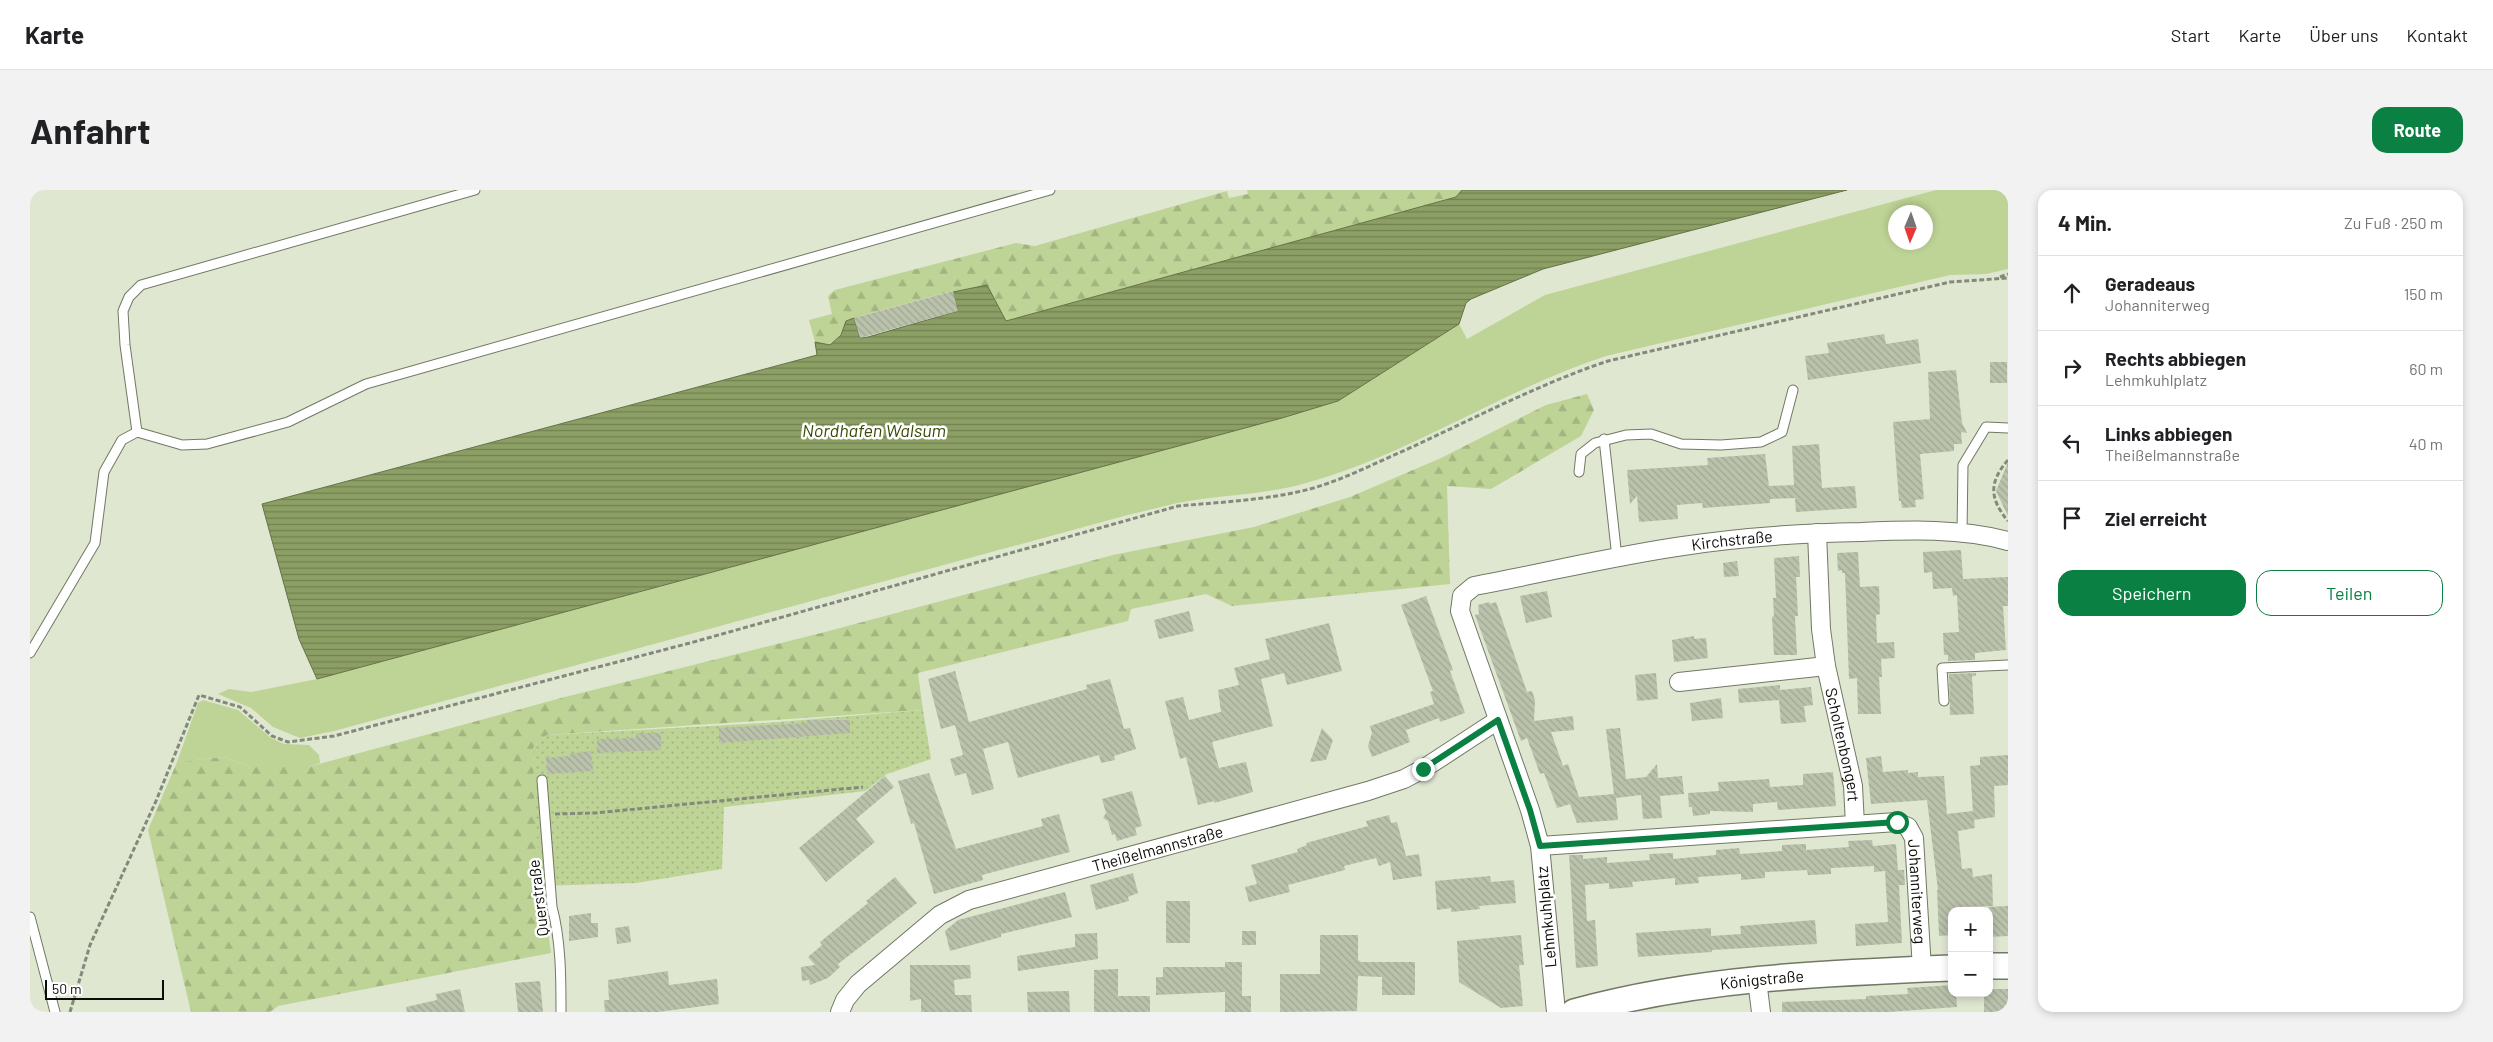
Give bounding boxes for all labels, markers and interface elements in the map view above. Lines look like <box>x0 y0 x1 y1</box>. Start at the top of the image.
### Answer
text: Karte <box>25 20 84 49</box>
text: Start <box>2171 24 2210 46</box>
text: Karte <box>2238 24 2281 46</box>
text: Über uns <box>2309 24 2378 46</box>
text: Kontakt <box>2406 24 2468 46</box>
button: Route <box>2372 107 2463 153</box>
text: Anfahrt <box>30 109 150 151</box>
north arrow <box>1888 205 1933 250</box>
text: 4 Min. <box>2058 210 2112 235</box>
text: Zu Fuß · 250 m <box>2344 213 2443 232</box>
text: Geradeaus <box>2105 272 2195 295</box>
icon: ahead <box>2058 279 2086 307</box>
text: 150 m <box>2404 284 2443 303</box>
text: Johanniterweg <box>2105 295 2210 314</box>
text: Rechts abbiegen <box>2105 347 2246 370</box>
icon: right <box>2058 354 2086 382</box>
text: 60 m <box>2409 359 2443 378</box>
text: Lehmkuhlplatz <box>2105 370 2207 389</box>
water label: Nordhafen Walsum <box>802 419 946 441</box>
text: Links abbiegen <box>2105 422 2232 445</box>
icon: left <box>2058 429 2086 457</box>
text: 40 m <box>2409 434 2443 453</box>
text: Theißelmannstraße <box>2105 445 2240 464</box>
icon: arrive <box>2058 504 2086 532</box>
text: Ziel erreicht <box>2105 507 2207 530</box>
street label: Kirchstraße <box>1690 526 1773 554</box>
button: Speichern <box>2058 570 2246 616</box>
button: Teilen <box>2256 570 2443 616</box>
street label: Scholtenbongert <box>1822 686 1864 802</box>
route end <box>1412 758 1435 781</box>
route start <box>1886 811 1909 834</box>
street label: Theißelmannstraße <box>1090 821 1225 875</box>
street label: Johanniterweg <box>1905 839 1930 944</box>
street label: Querstraße <box>523 859 552 937</box>
street label: Lehmkuhlplatz <box>1532 865 1559 969</box>
map controls <box>1948 907 1993 997</box>
button: + <box>1948 907 1993 952</box>
button: − <box>1948 952 1993 997</box>
street label: Königstraße <box>1719 966 1805 993</box>
scale bar <box>45 977 164 1000</box>
text: 50 m <box>52 980 81 997</box>

